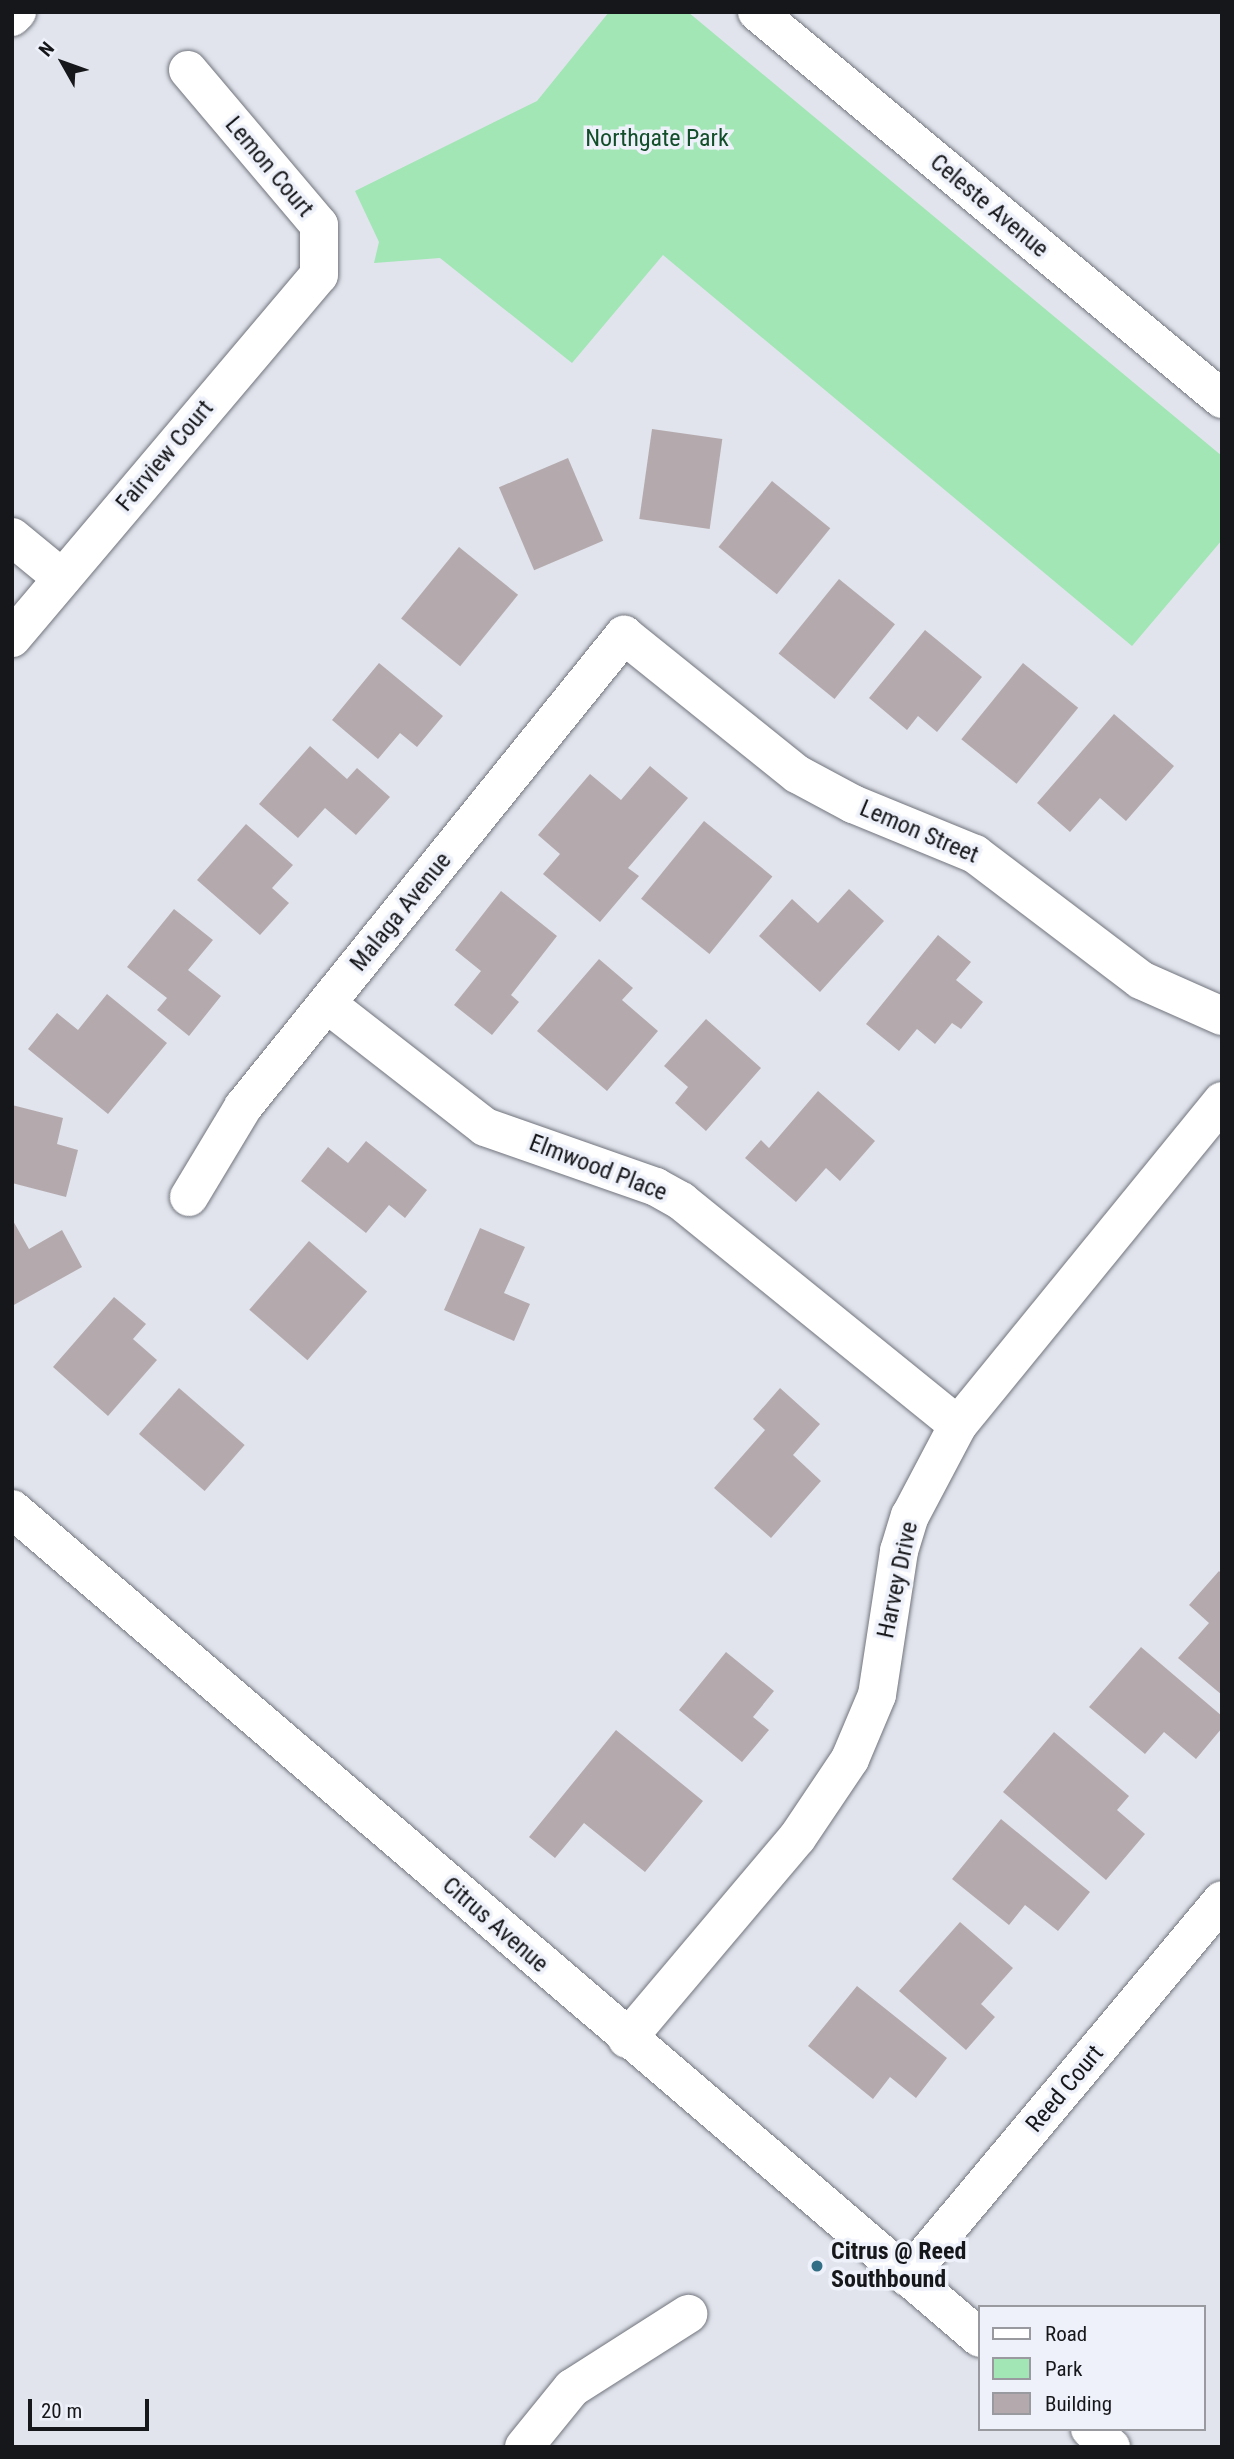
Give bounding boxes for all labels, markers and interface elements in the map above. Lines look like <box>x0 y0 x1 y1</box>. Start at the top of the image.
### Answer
north arrow <box>28 28 98 98</box>
text: N <box>34 37 59 61</box>
street label: Lemon Court <box>219 111 319 223</box>
park label: Northgate Park <box>585 125 729 153</box>
street label: Celeste Avenue <box>924 148 1054 264</box>
street label: Fairview Court <box>110 395 220 517</box>
street label: Lemon Street <box>855 794 983 870</box>
street label: Malaga Avenue <box>344 847 458 977</box>
street label: Elmwood Place <box>525 1129 671 1207</box>
street label: Harvey Drive <box>872 1519 924 1641</box>
street label: Citrus Avenue <box>436 1871 554 1979</box>
street label: Reed Court <box>1020 2040 1110 2138</box>
place label: Citrus @ Reed Southbound <box>831 2238 966 2294</box>
marker: Citrus @ Reed Southbound <box>809 2258 825 2274</box>
legend <box>978 2305 1206 2431</box>
text: Road <box>1045 2322 1087 2346</box>
text: Park <box>1045 2357 1082 2381</box>
scale bar <box>32 2386 152 2430</box>
text: Building <box>1045 2392 1112 2416</box>
text: 20 m <box>41 2399 82 2423</box>

